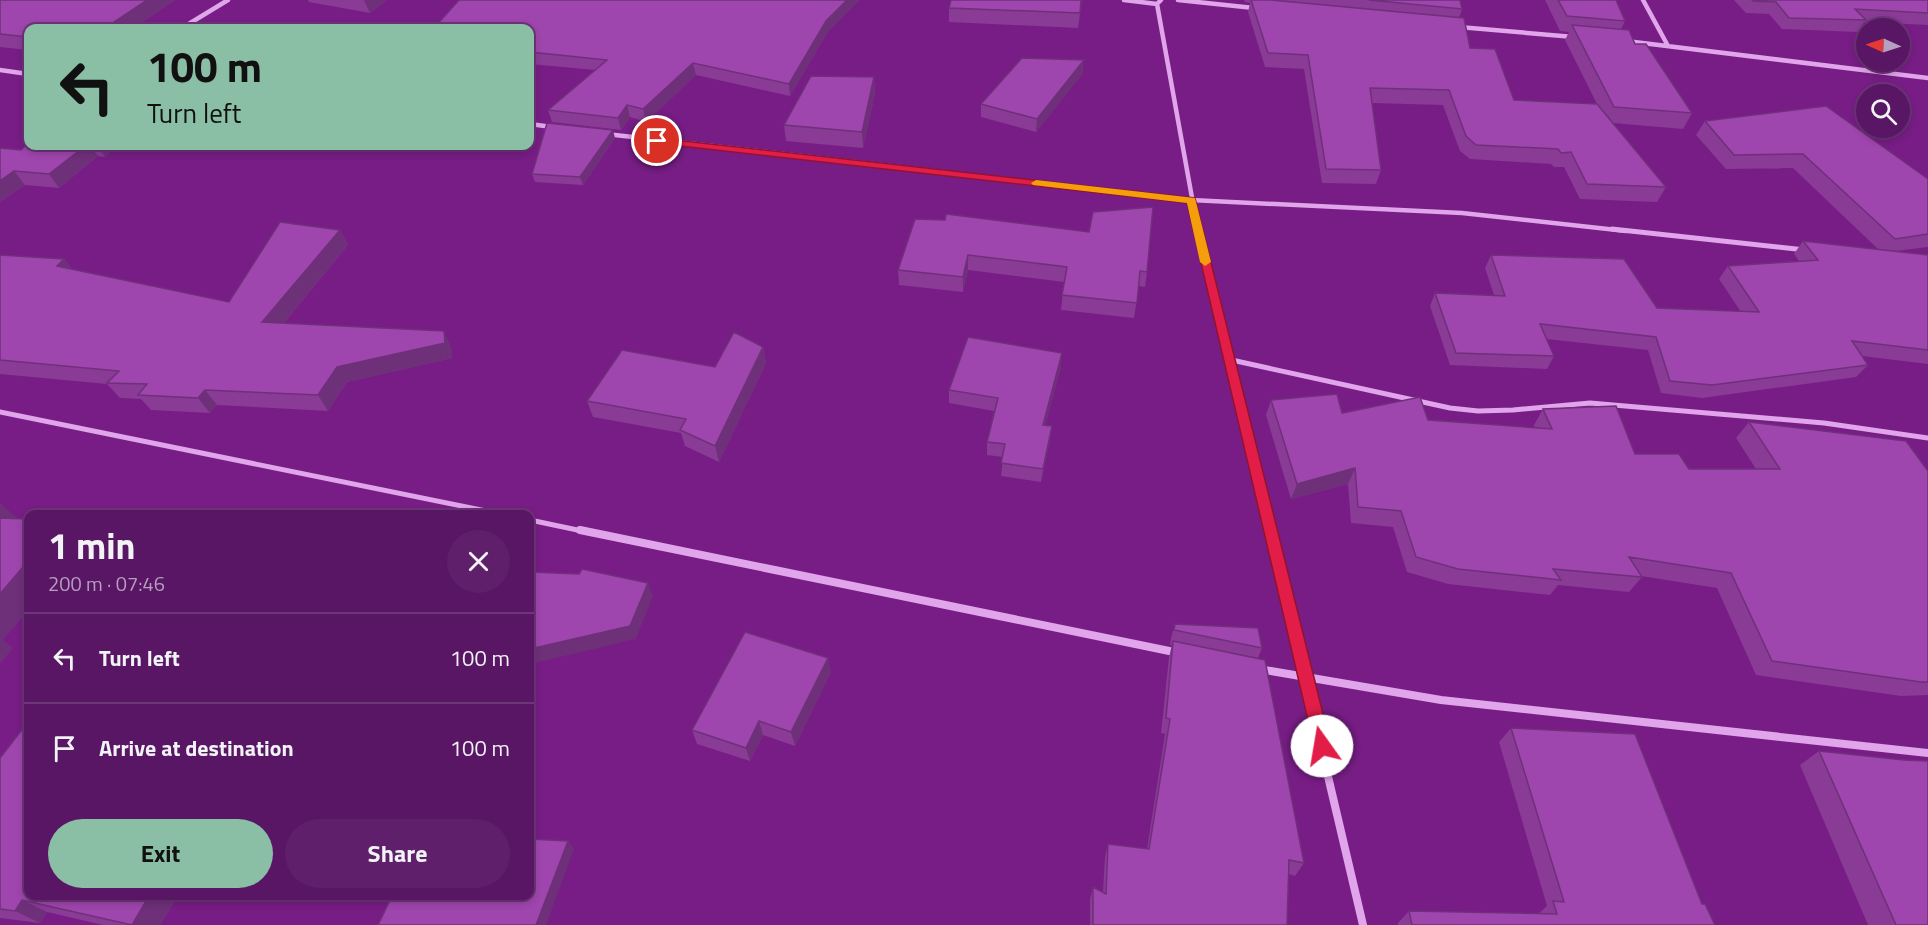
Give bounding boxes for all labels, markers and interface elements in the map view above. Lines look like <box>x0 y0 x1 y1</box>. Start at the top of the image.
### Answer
north arrow <box>1856 18 1910 72</box>
map controls <box>1856 18 1910 138</box>
text: 100 m <box>147 34 262 98</box>
icon: left <box>48 48 126 126</box>
button: search <box>1856 84 1910 138</box>
text: Turn left <box>147 92 241 133</box>
pin <box>631 115 682 166</box>
icon: arrive <box>640 124 673 157</box>
text: 1 min <box>48 518 135 573</box>
button: close <box>447 530 510 593</box>
text: 200 m · 07:46 <box>48 568 165 599</box>
text: Turn left <box>99 641 180 675</box>
text: 100 m <box>450 641 510 675</box>
icon: left <box>48 642 81 675</box>
position arrow <box>1290 714 1354 778</box>
text: Arrive at destination <box>99 731 294 765</box>
text: 100 m <box>450 731 510 765</box>
icon: arrive <box>48 732 81 765</box>
button: Exit <box>48 819 273 888</box>
button: Share <box>285 819 510 888</box>

